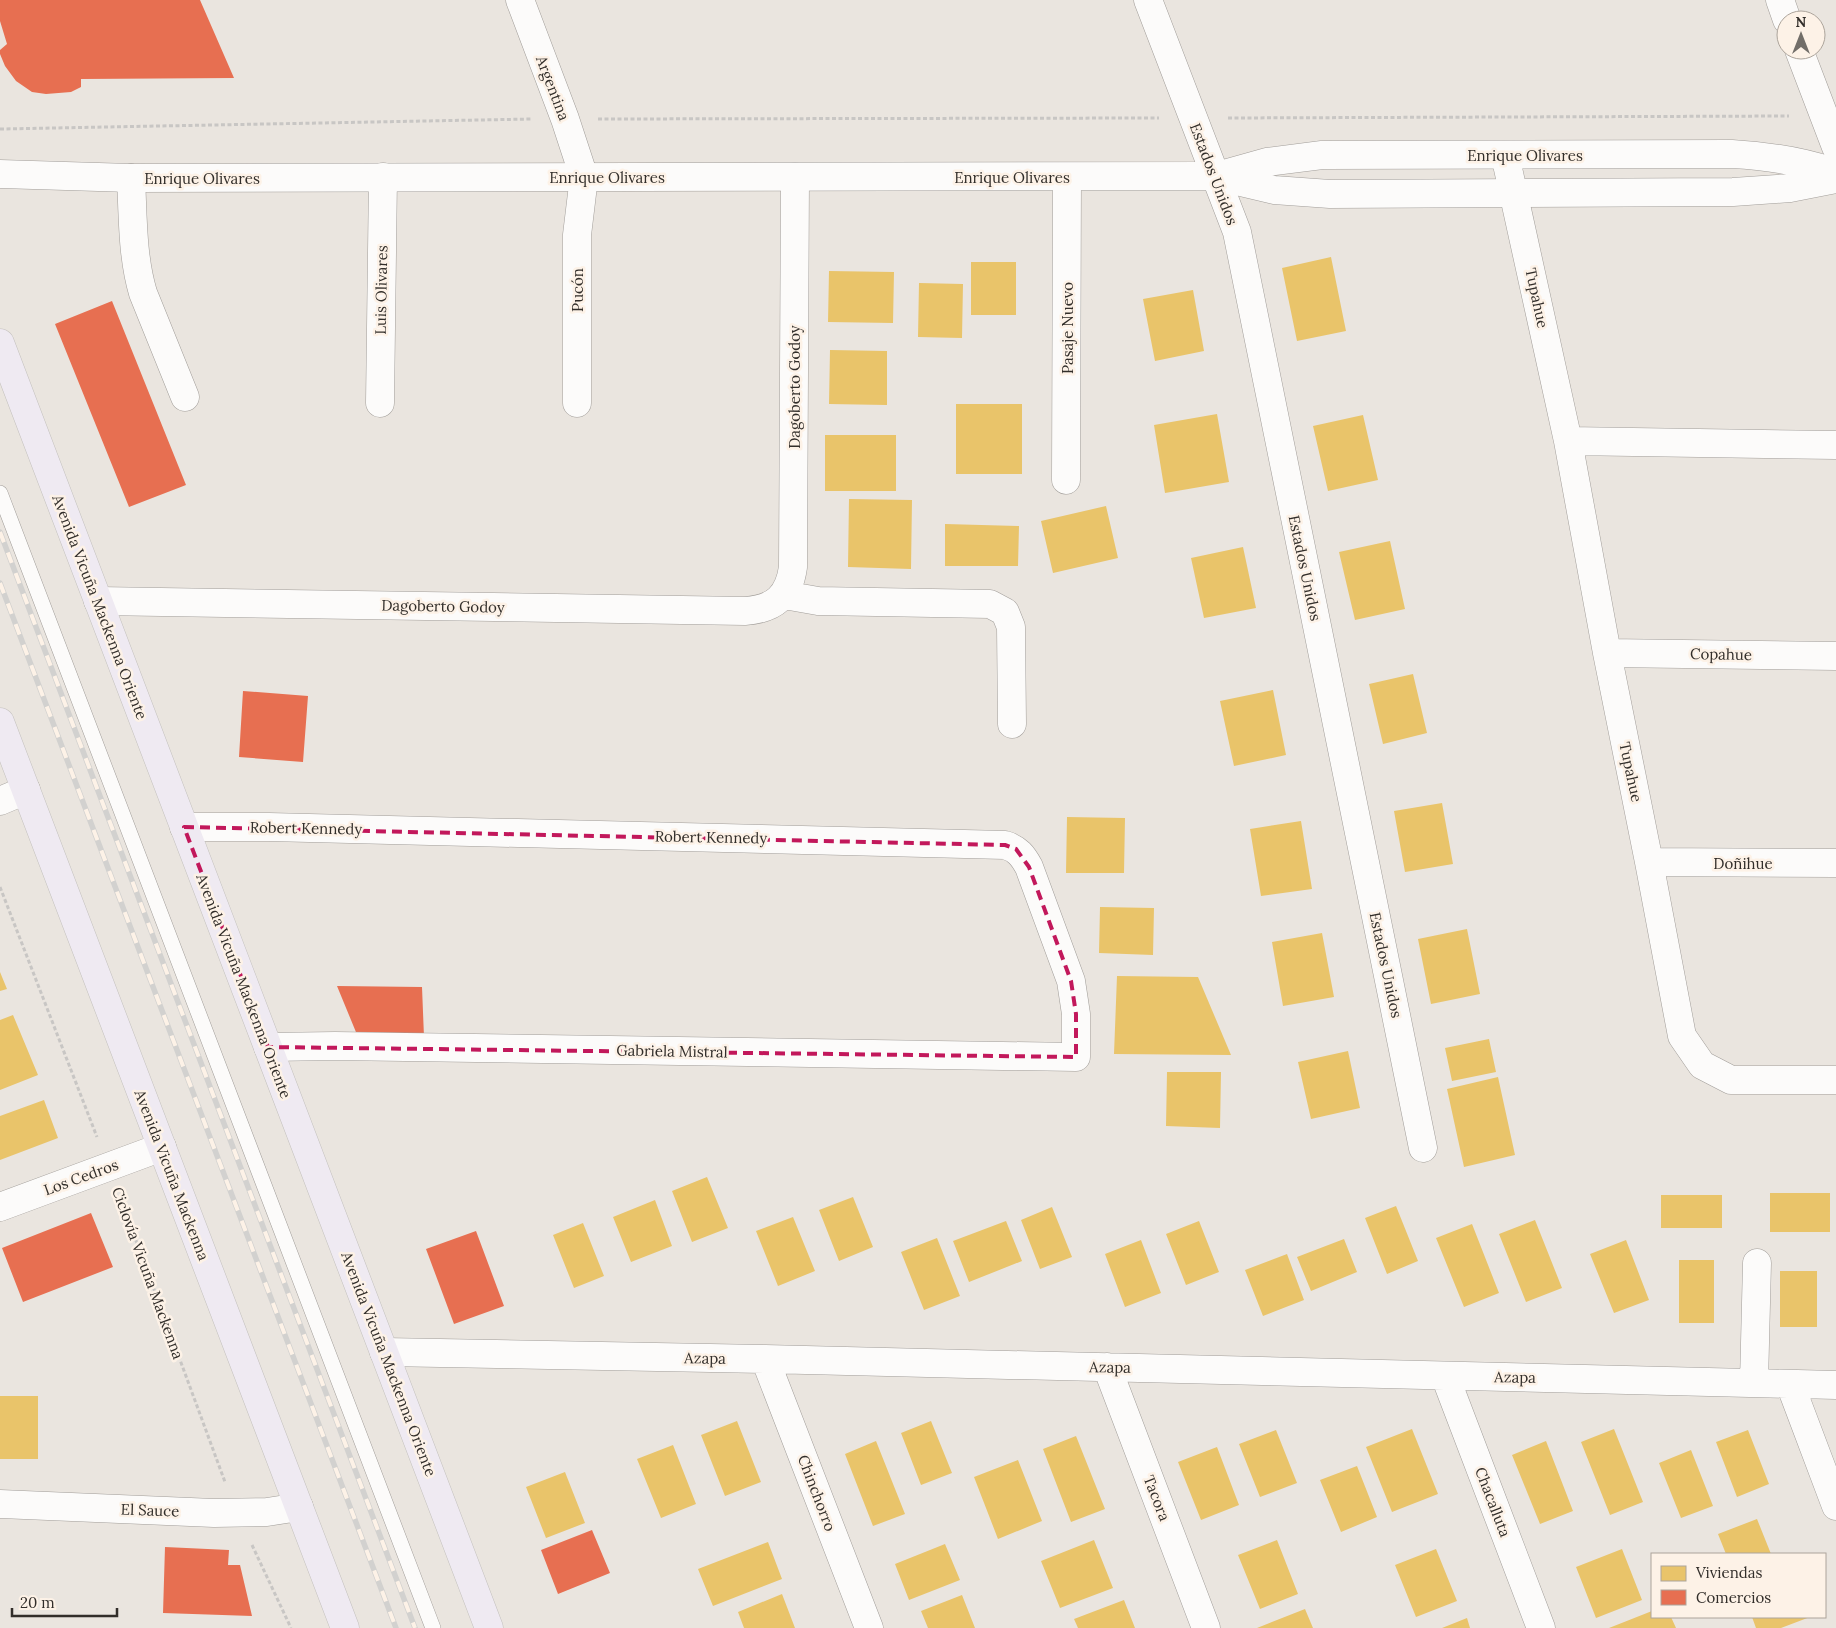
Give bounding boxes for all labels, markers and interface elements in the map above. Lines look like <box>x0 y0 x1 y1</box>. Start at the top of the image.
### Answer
north arrow <box>1776 10 1826 60</box>
text: N <box>1796 13 1807 31</box>
street label: Argentina <box>532 52 574 123</box>
street label: Estados Unidos <box>1186 120 1242 228</box>
street label: Enrique Olivares <box>1467 146 1583 165</box>
street label: Enrique Olivares <box>549 168 665 187</box>
street label: Enrique Olivares <box>954 168 1070 187</box>
street label: Enrique Olivares <box>144 169 260 188</box>
street label: Luis Olivares <box>371 245 391 335</box>
street label: Tupahue <box>1521 266 1553 330</box>
street label: Pucón <box>568 268 587 312</box>
street label: Pasaje Nuevo <box>1058 282 1077 374</box>
street label: Dagoberto Godoy <box>785 325 804 449</box>
street label: Avenida Vicuña Mackenna Oriente <box>48 491 152 722</box>
street label: Estados Unidos <box>1285 513 1326 623</box>
street label: Dagoberto Godoy <box>381 595 505 617</box>
street label: Copahue <box>1690 644 1752 664</box>
street label: Tupahue <box>1615 740 1647 804</box>
street label: Robert Kennedy <box>250 818 362 838</box>
street label: Robert Kennedy <box>655 827 767 847</box>
street label: Doñihue <box>1713 854 1773 873</box>
street label: Avenida Vicuña Mackenna Oriente <box>192 870 296 1101</box>
street label: Estados Unidos <box>1366 910 1407 1020</box>
street label: Gabriela Mistral <box>616 1041 728 1061</box>
street label: Avenida Vicuña Mackenna <box>130 1086 214 1263</box>
street label: Los Cedros <box>41 1155 121 1199</box>
street label: Ciclovía Vicuña Mackenna <box>108 1184 188 1362</box>
street label: Avenida Vicuña Mackenna Oriente <box>337 1248 441 1479</box>
street label: Azapa <box>683 1348 726 1368</box>
street label: Azapa <box>1088 1357 1131 1377</box>
street label: Azapa <box>1493 1367 1536 1387</box>
street label: Chinchorro <box>794 1452 840 1534</box>
street label: Chacalluta <box>1471 1464 1515 1540</box>
street label: Tacora <box>1140 1472 1175 1524</box>
street label: El Sauce <box>120 1499 180 1521</box>
legend <box>1651 1553 1826 1618</box>
text: Viviendas <box>1695 1563 1763 1582</box>
scale bar <box>12 1586 118 1618</box>
text: Comercios <box>1696 1588 1771 1607</box>
text: 20 m <box>20 1593 55 1612</box>

